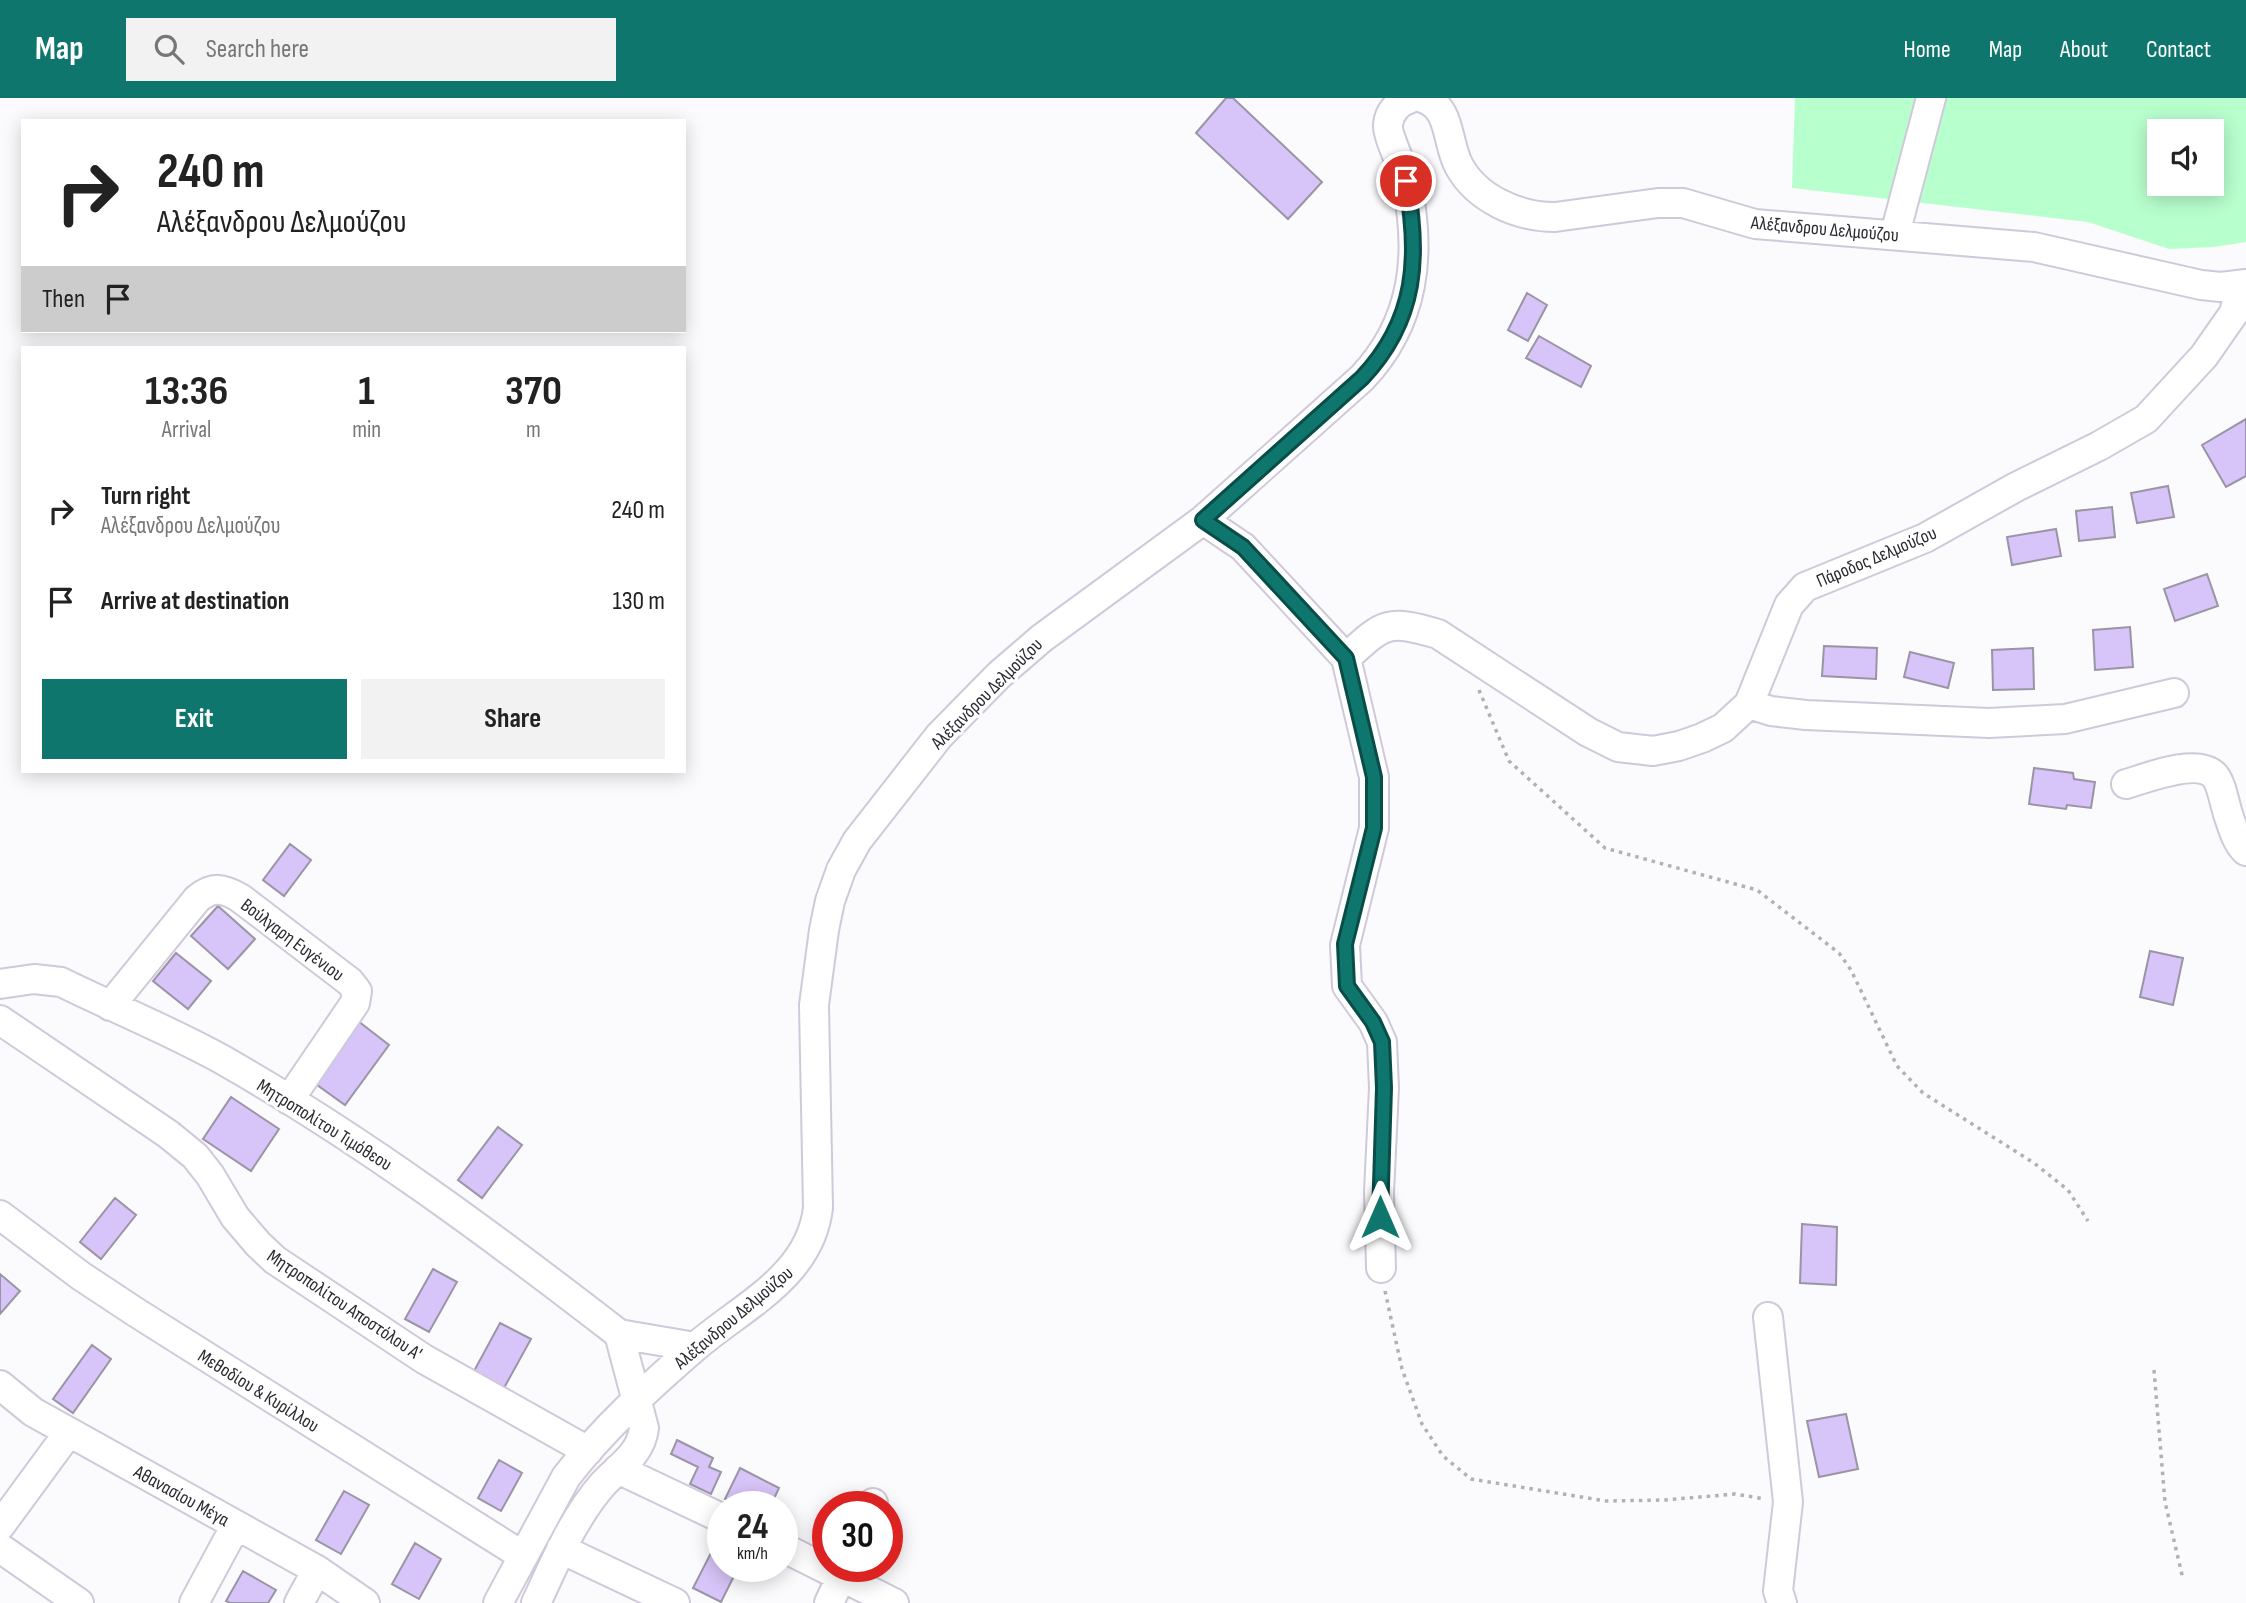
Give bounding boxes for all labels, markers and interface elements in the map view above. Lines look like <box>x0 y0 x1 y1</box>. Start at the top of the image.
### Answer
search box <box>126 18 616 81</box>
text: Map <box>35 29 84 69</box>
icon: search <box>150 30 188 68</box>
text: Search here <box>206 34 309 65</box>
text: Home <box>1903 35 1951 64</box>
text: Map <box>1989 35 2022 64</box>
text: About <box>2060 35 2108 64</box>
text: Contact <box>2146 35 2211 64</box>
map controls <box>2147 119 2224 196</box>
button: sound <box>2147 119 2224 196</box>
text: 240 m <box>157 143 265 202</box>
icon: right <box>42 147 133 238</box>
pin <box>1376 151 1436 211</box>
icon: arrive <box>1387 162 1425 200</box>
text: Αλέξανδρου Δελμούζου <box>157 203 407 242</box>
street label: Αλέξανδρου Δελμούζου <box>1749 211 1900 247</box>
icon: arrive <box>99 280 137 318</box>
text: Then <box>42 284 85 315</box>
text: 13:36 <box>145 366 228 417</box>
text: 1 <box>358 366 375 417</box>
text: 370 <box>505 366 562 417</box>
text: Arrival <box>162 416 211 444</box>
text: min <box>352 416 381 444</box>
text: m <box>526 416 541 444</box>
text: Turn right <box>101 481 190 512</box>
icon: right <box>42 492 80 530</box>
text: 240 m <box>611 495 665 526</box>
text: Αλέξανδρου Δελμούζου <box>101 512 280 540</box>
street label: Πάροδος Δελμούζου <box>1813 522 1940 593</box>
icon: arrive <box>42 583 80 621</box>
text: Arrive at destination <box>101 586 289 617</box>
text: 130 m <box>613 586 665 617</box>
street label: Αλέξανδρου Δελμούζου <box>926 634 1048 755</box>
button: Exit <box>42 679 347 759</box>
button: Share <box>361 679 665 759</box>
street label: Βούλγαρη Ευγένιου <box>236 894 348 987</box>
street label: Μητροπολίτου Τιμόθεου <box>252 1074 396 1176</box>
position arrow <box>1343 1180 1417 1254</box>
street label: Μητροπολίτου Αποστόλου Α' <box>262 1245 426 1366</box>
street label: Αλέξανδρου Δελμούζου <box>669 1262 798 1375</box>
street label: Μεθοδίου & Κυρίλλου <box>193 1345 323 1438</box>
street label: Αθανασίου Μέγα <box>129 1460 233 1532</box>
speed limit sign: 30 <box>812 1491 903 1582</box>
text: 24 <box>737 1506 768 1549</box>
text: km/h <box>737 1543 768 1564</box>

